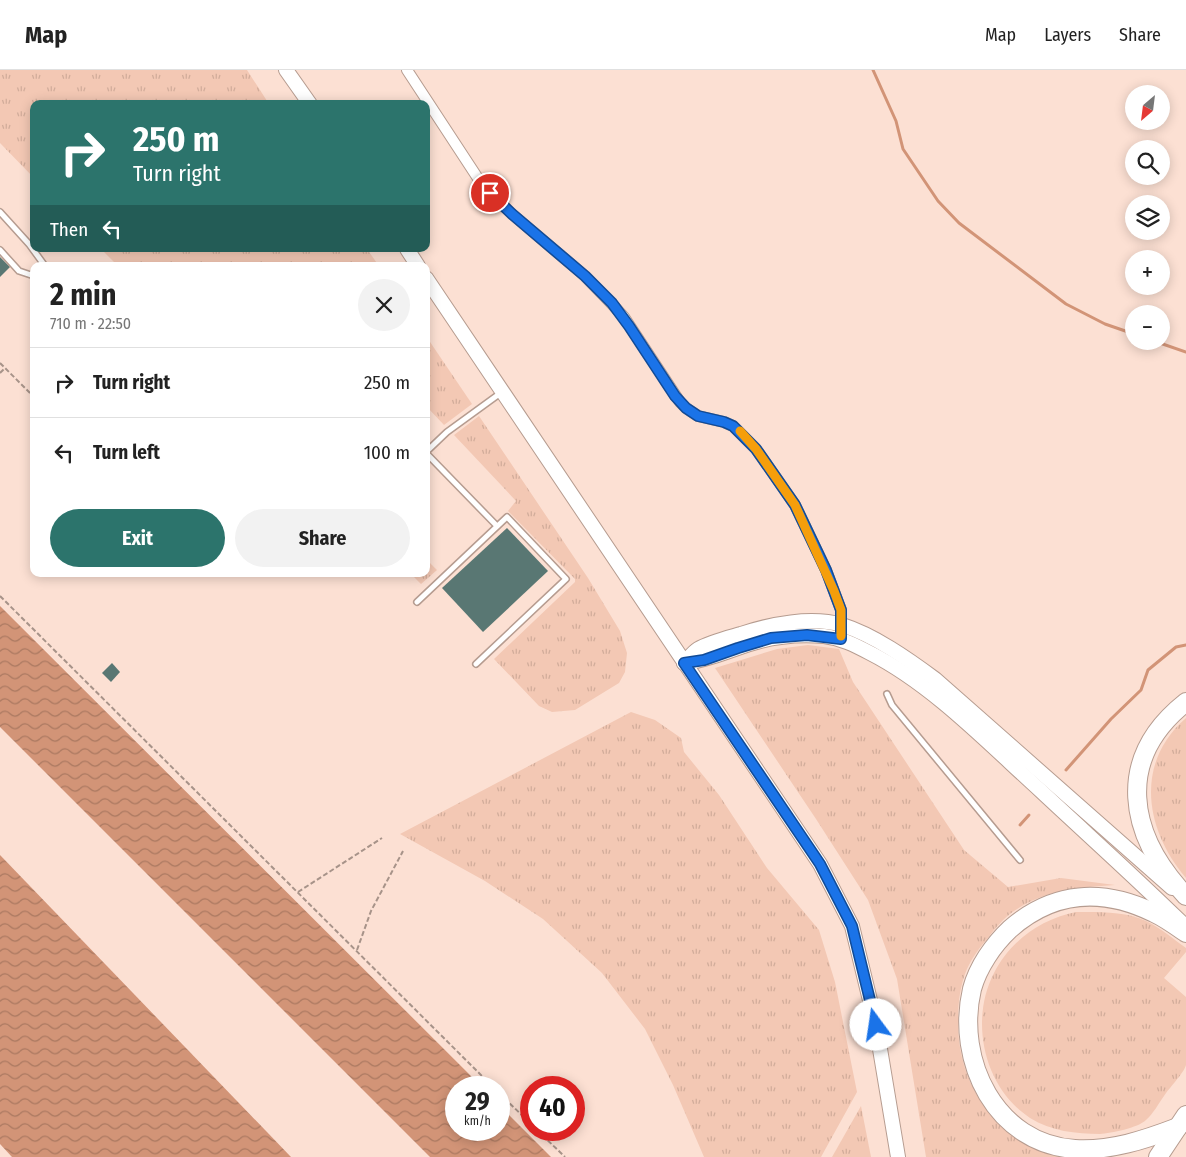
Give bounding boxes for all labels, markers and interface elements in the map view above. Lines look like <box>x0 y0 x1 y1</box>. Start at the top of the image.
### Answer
text: Map <box>25 21 67 49</box>
text: Map <box>985 24 1016 46</box>
text: Layers <box>1044 24 1091 46</box>
text: Share <box>1119 24 1161 46</box>
north arrow <box>1125 85 1170 130</box>
map controls <box>1125 85 1170 350</box>
text: 250 m <box>133 118 220 160</box>
icon: right <box>50 120 115 185</box>
button: search <box>1125 140 1170 185</box>
text: Turn right <box>133 160 221 187</box>
pin <box>469 172 511 214</box>
icon: arrive <box>476 179 504 207</box>
button: layers <box>1125 195 1170 240</box>
icon: left <box>98 215 126 243</box>
text: Then <box>50 218 88 241</box>
button: + <box>1125 250 1170 295</box>
text: 2 min <box>50 277 117 313</box>
button: close <box>358 279 410 331</box>
button: − <box>1125 305 1170 350</box>
text: 710 m · 22:50 <box>50 314 131 333</box>
icon: right <box>50 369 78 397</box>
text: Turn right <box>93 371 170 394</box>
text: 250 m <box>364 371 410 394</box>
icon: left <box>50 439 78 467</box>
text: Turn left <box>93 441 160 464</box>
text: 100 m <box>364 441 410 464</box>
button: Exit <box>50 509 225 567</box>
button: Share <box>235 509 410 567</box>
position arrow <box>849 998 901 1050</box>
speed limit sign: 40 <box>520 1076 585 1141</box>
text: 29 <box>465 1087 490 1117</box>
text: km/h <box>464 1114 491 1128</box>

